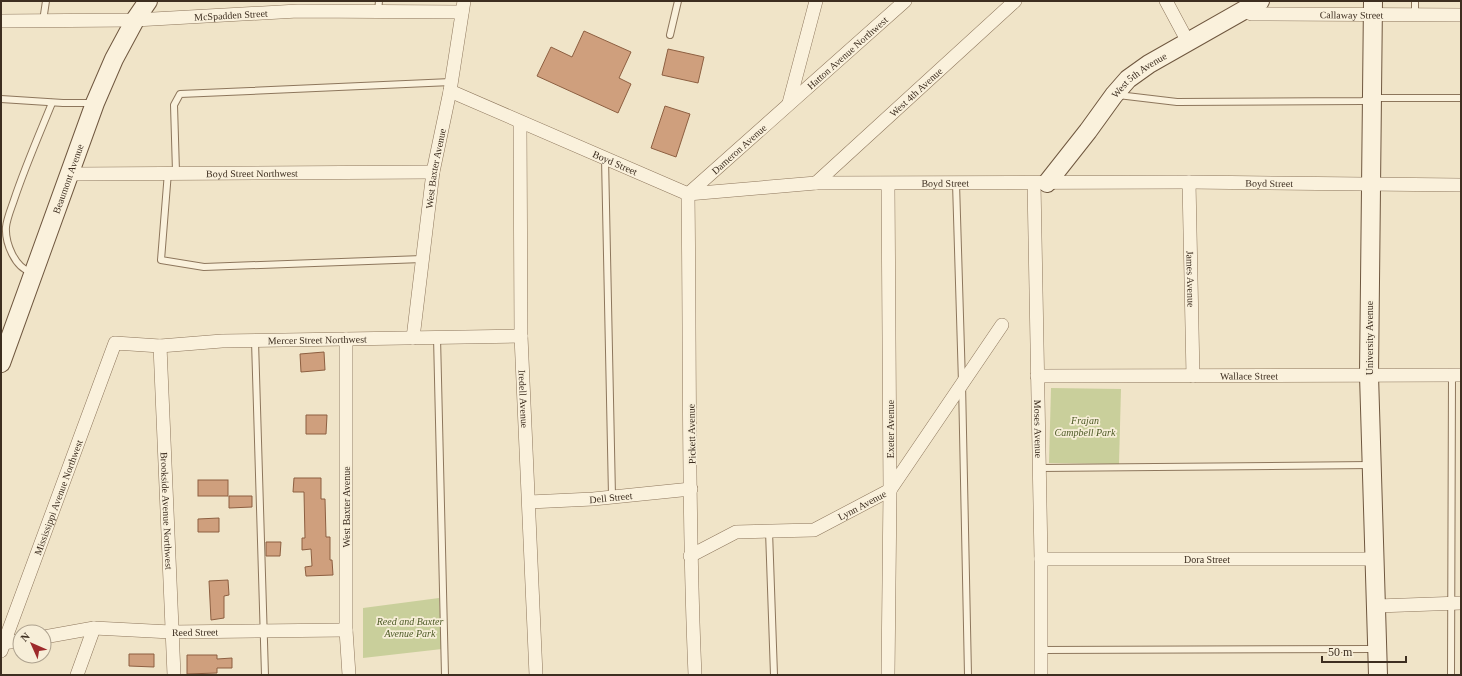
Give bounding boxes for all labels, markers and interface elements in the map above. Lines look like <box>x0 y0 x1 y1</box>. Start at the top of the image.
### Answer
street label: McSpadden Street <box>194 8 268 23</box>
street label: Callaway Street <box>1320 9 1384 21</box>
street label: Hatton Avenue Northwest <box>805 14 890 91</box>
street label: West 5th Avenue <box>1109 50 1169 100</box>
street label: West 4th Avenue <box>887 65 945 119</box>
street label: Dameron Avenue <box>709 122 769 176</box>
street label: West Baxter Avenue <box>424 127 448 209</box>
street label: Beaumont Avenue <box>50 142 86 215</box>
street label: Boyd Street <box>591 148 639 178</box>
street label: Boyd Street Northwest <box>206 168 298 179</box>
street label: Boyd Street <box>921 178 969 189</box>
street label: Boyd Street <box>1245 178 1293 189</box>
street label: James Avenue <box>1184 250 1197 308</box>
street label: University Avenue <box>1364 300 1375 375</box>
street label: Mercer Street Northwest <box>268 334 367 346</box>
street label: Iredell Avenue <box>516 369 530 429</box>
street label: Wallace Street <box>1220 370 1278 382</box>
street label: Exeter Avenue <box>885 399 896 458</box>
street label: Moses Avenue <box>1032 400 1044 459</box>
street label: Pickett Avenue <box>685 403 698 464</box>
park label: Frajan Campbell Park <box>1055 415 1116 438</box>
street label: Mississippi Avenue Northwest <box>32 438 85 557</box>
street label: Brookside Avenue Northwest <box>159 452 175 570</box>
street label: West Baxter Avenue <box>341 466 352 548</box>
street label: Lynn Avenue <box>836 488 889 522</box>
street label: Dell Street <box>589 490 633 505</box>
street label: Dora Street <box>1184 554 1230 565</box>
park label: Reed and Baxter Avenue Park <box>376 616 443 639</box>
north arrow <box>12 624 52 664</box>
street label: Reed Street <box>172 626 219 638</box>
text: N <box>18 630 32 644</box>
scale bar <box>1322 638 1406 664</box>
text: 50 m <box>1328 645 1353 659</box>

